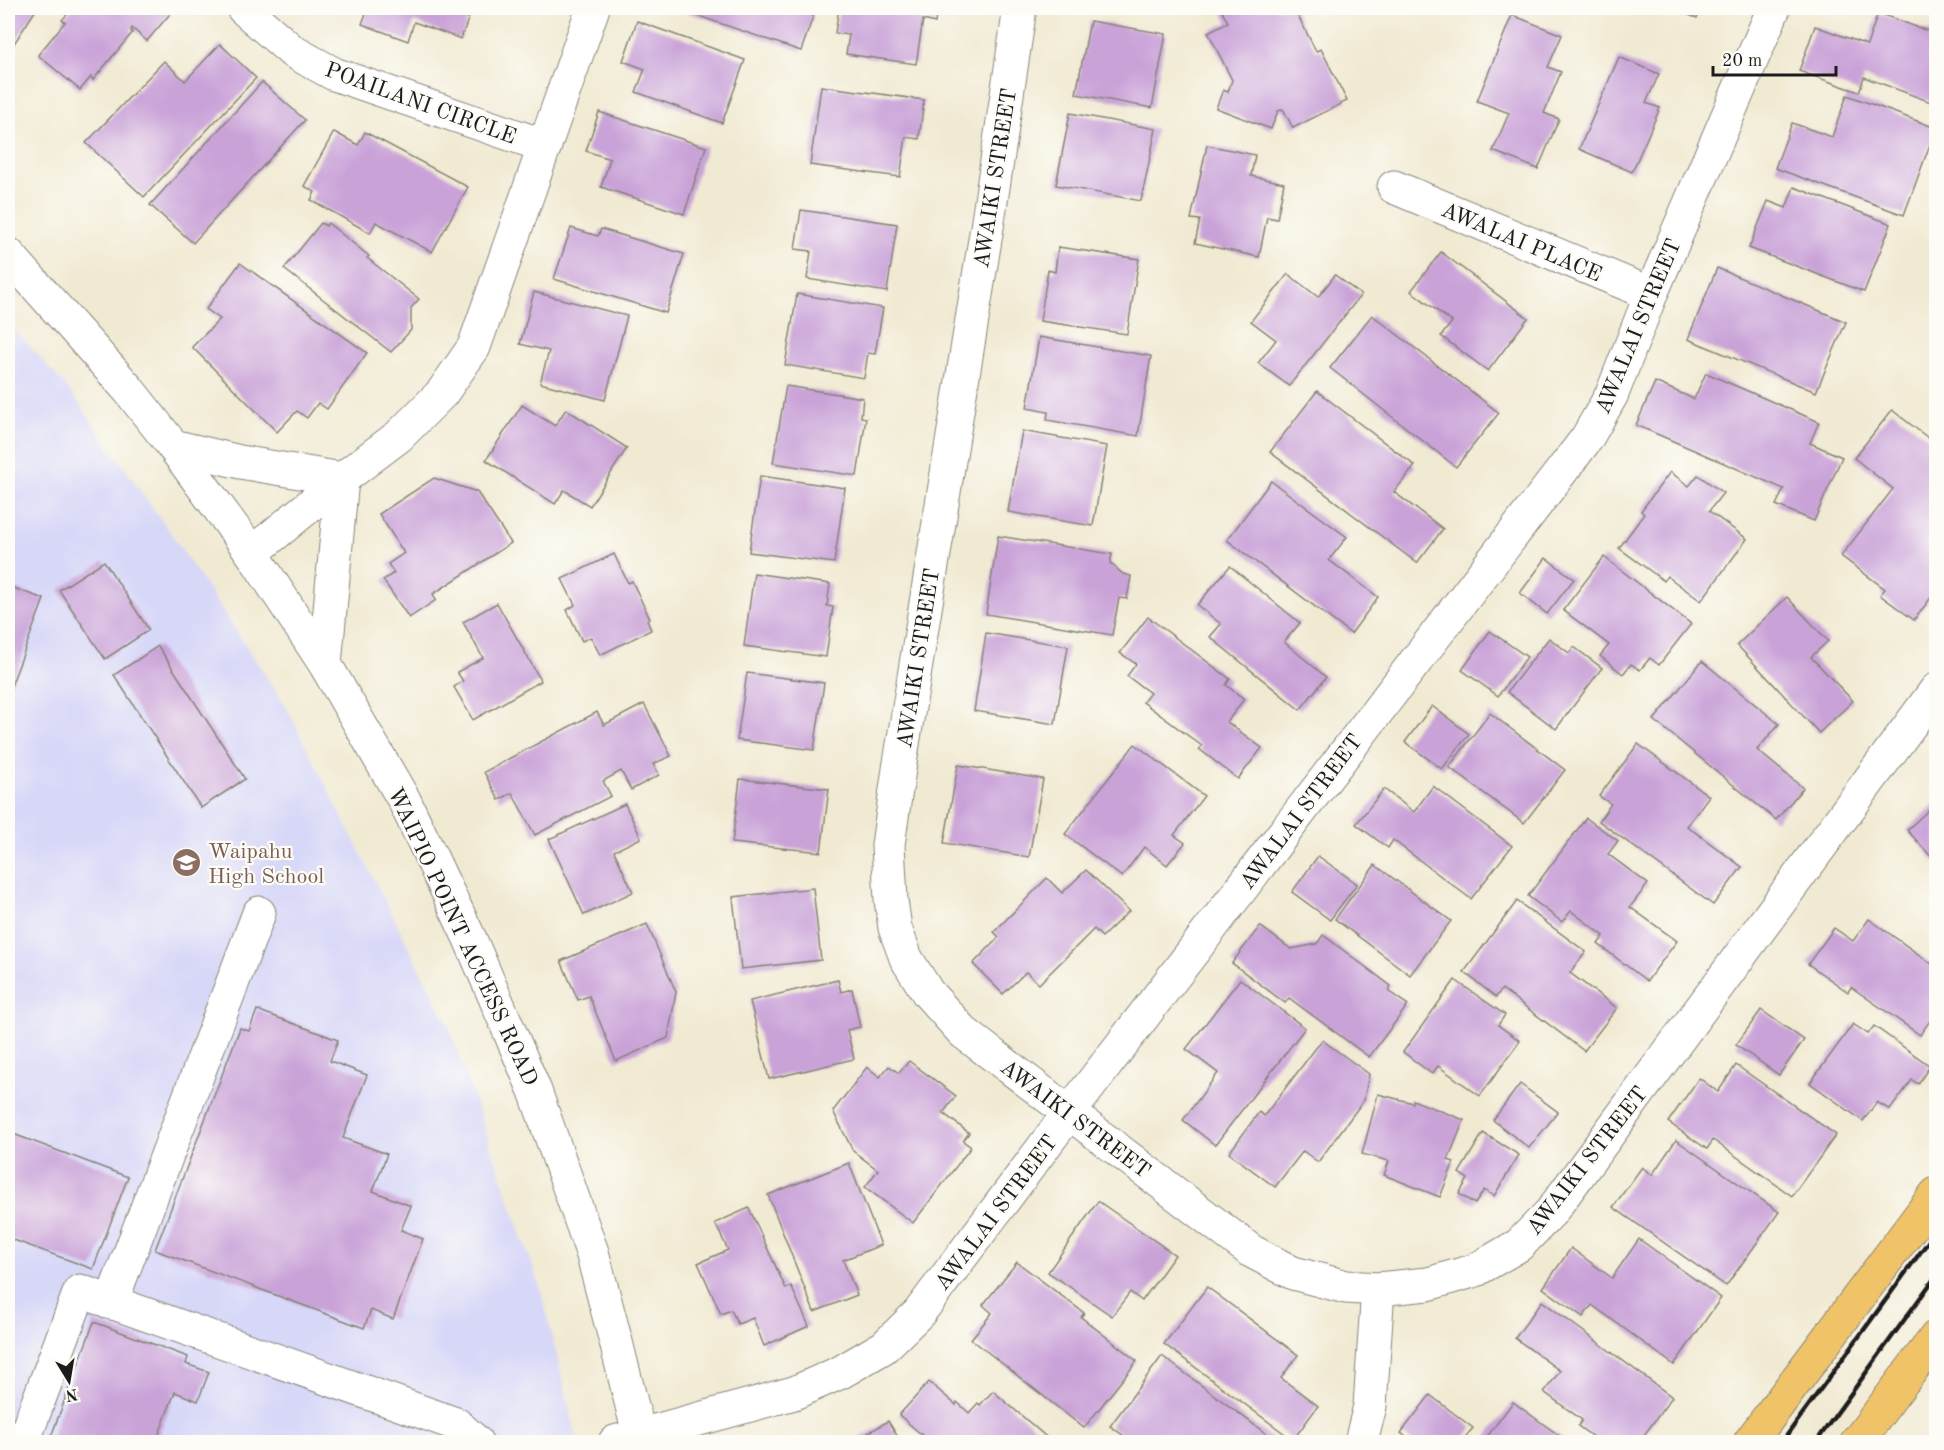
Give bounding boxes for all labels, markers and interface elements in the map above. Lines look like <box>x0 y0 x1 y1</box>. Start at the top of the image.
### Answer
scale bar <box>1713 39 1836 77</box>
text: 20 m <box>1722 52 1762 70</box>
street label: POAILANI CIRCLE <box>322 59 519 149</box>
street label: AWAIKI STREET <box>971 87 1021 270</box>
street label: AWALAI PLACE <box>1438 199 1605 287</box>
street label: AWALAI STREET <box>1592 236 1686 418</box>
street label: AWAIKI STREET <box>894 567 944 750</box>
street label: AWALAI STREET <box>1236 731 1367 894</box>
street label: WAIPIO POINT ACCESS ROAD <box>383 784 541 1089</box>
place label: Waipahu High School <box>208 841 324 888</box>
school or university icon: Waipahu High School <box>171 847 203 879</box>
street label: AWAIKI STREET <box>996 1056 1154 1183</box>
street label: AWAIKI STREET <box>1523 1083 1652 1240</box>
street label: AWALAI STREET <box>931 1132 1062 1295</box>
north arrow <box>39 1351 99 1411</box>
text: N <box>63 1385 79 1403</box>

